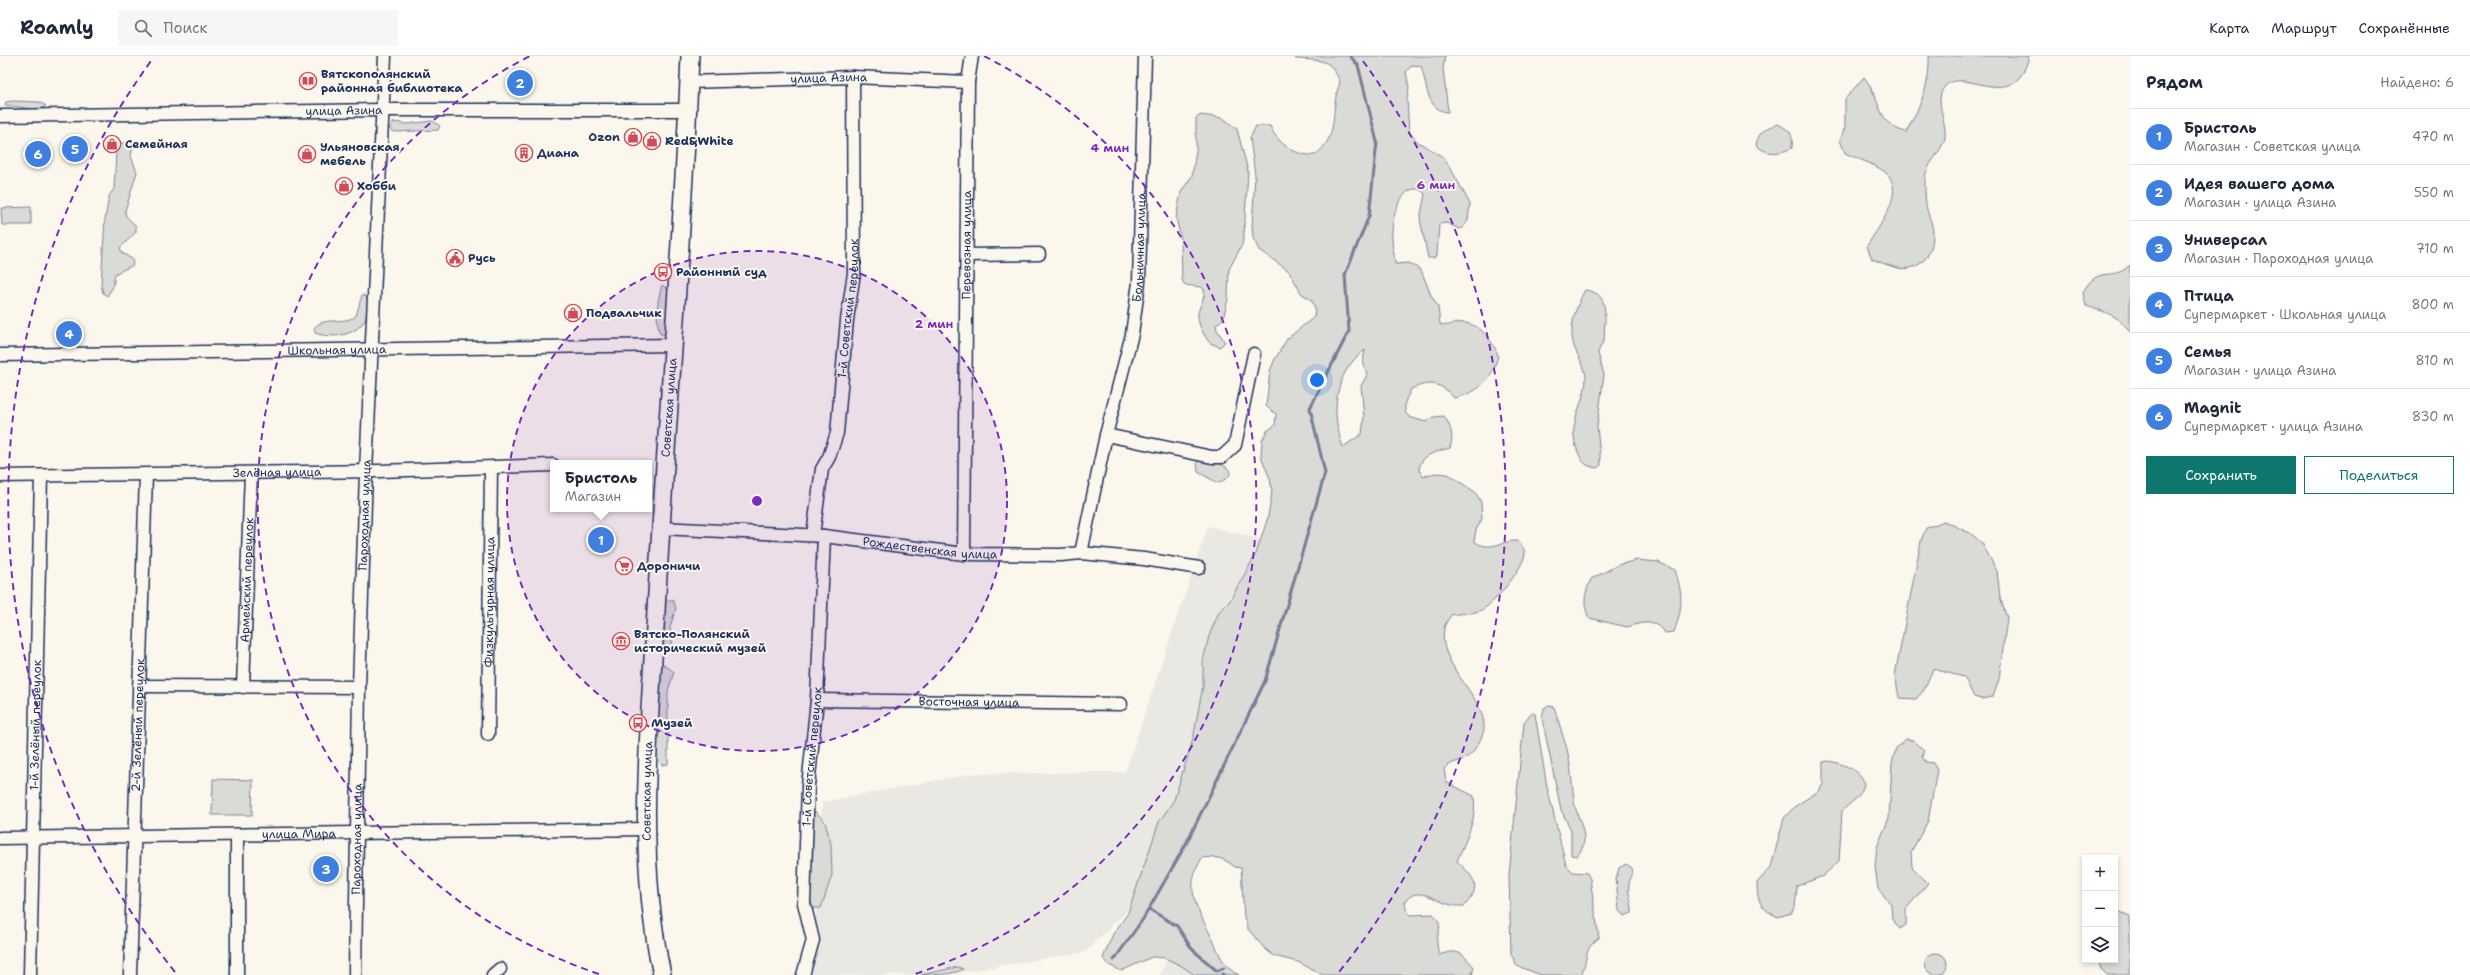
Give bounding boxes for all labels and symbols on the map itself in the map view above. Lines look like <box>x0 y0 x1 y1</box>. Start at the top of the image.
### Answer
place label: Вятскополянский районная библиотека <box>321 66 464 96</box>
pin: 2 <box>507 68 533 98</box>
street label: улица Азина <box>790 69 868 87</box>
library icon: Вятскополянский районная библиотека <box>298 71 318 91</box>
street label: улица Азина <box>305 102 383 119</box>
shop icon: Ozon <box>623 127 643 147</box>
place label: Ozon <box>588 129 620 145</box>
shop icon: Red&White <box>642 131 662 151</box>
place label: Red&White <box>665 133 734 149</box>
pin: 5 <box>62 134 88 164</box>
shop icon: Семейная <box>102 134 122 154</box>
place label: Семейная <box>125 136 188 152</box>
pin: 6 <box>25 139 51 169</box>
place label: Ульяновская мебель <box>320 139 400 169</box>
text: 4 мин <box>1091 140 1129 156</box>
building icon: Диана <box>514 143 534 163</box>
shop icon: Ульяновская мебель <box>297 144 317 164</box>
place label: Диана <box>537 145 580 161</box>
shop icon: Хобби <box>334 176 354 196</box>
text: 6 мин <box>1417 177 1455 193</box>
place label: Хобби <box>357 178 397 194</box>
street label: Перевозная улица <box>958 190 975 300</box>
street label: Больничная улица <box>1128 192 1149 303</box>
street label: 1-й Советский переулок <box>834 238 862 379</box>
public building icon: Русь <box>445 248 465 268</box>
place label: Русь <box>468 250 496 266</box>
bus stop icon: Районный суд <box>653 262 673 282</box>
place label: Районный суд <box>676 264 767 280</box>
shop icon: Подвальчик <box>563 303 583 323</box>
place label: Подвальчик <box>586 305 662 321</box>
text: 2 мин <box>915 316 953 332</box>
pin: 4 <box>56 319 82 349</box>
street label: Школьная улица <box>287 341 387 359</box>
street label: Советская улица <box>658 357 680 458</box>
your location <box>1307 370 1327 390</box>
street label: Пароходная улица <box>355 459 375 571</box>
street label: Зелёная улица <box>233 464 322 481</box>
centre of rings <box>750 494 764 508</box>
street label: Армейский переулок <box>237 517 257 643</box>
pin: 1 <box>588 525 614 555</box>
street label: Рождественская улица <box>862 533 998 562</box>
street label: Физкультурная улица <box>481 536 498 667</box>
supermarket icon: Дороничи <box>614 556 634 576</box>
place label: Дороничи <box>637 558 701 574</box>
place label: Вятско-Полянский исторический музей <box>634 626 767 656</box>
museum icon: Вятско-Полянский исторический музей <box>611 631 631 651</box>
street label: 2-й Зелёный переулок <box>128 657 148 792</box>
street label: 1-й Зелёный переулок <box>26 659 45 791</box>
street label: 1-й Советский переулок <box>799 686 826 827</box>
street label: Восточная улица <box>918 693 1020 711</box>
bus stop icon: Музей <box>628 713 648 733</box>
place label: Музей <box>651 715 693 731</box>
street label: Советская улица <box>638 740 656 841</box>
street label: Пароходная улица <box>348 783 366 895</box>
street label: улица Мира <box>262 825 337 842</box>
pin: 3 <box>313 854 339 884</box>

